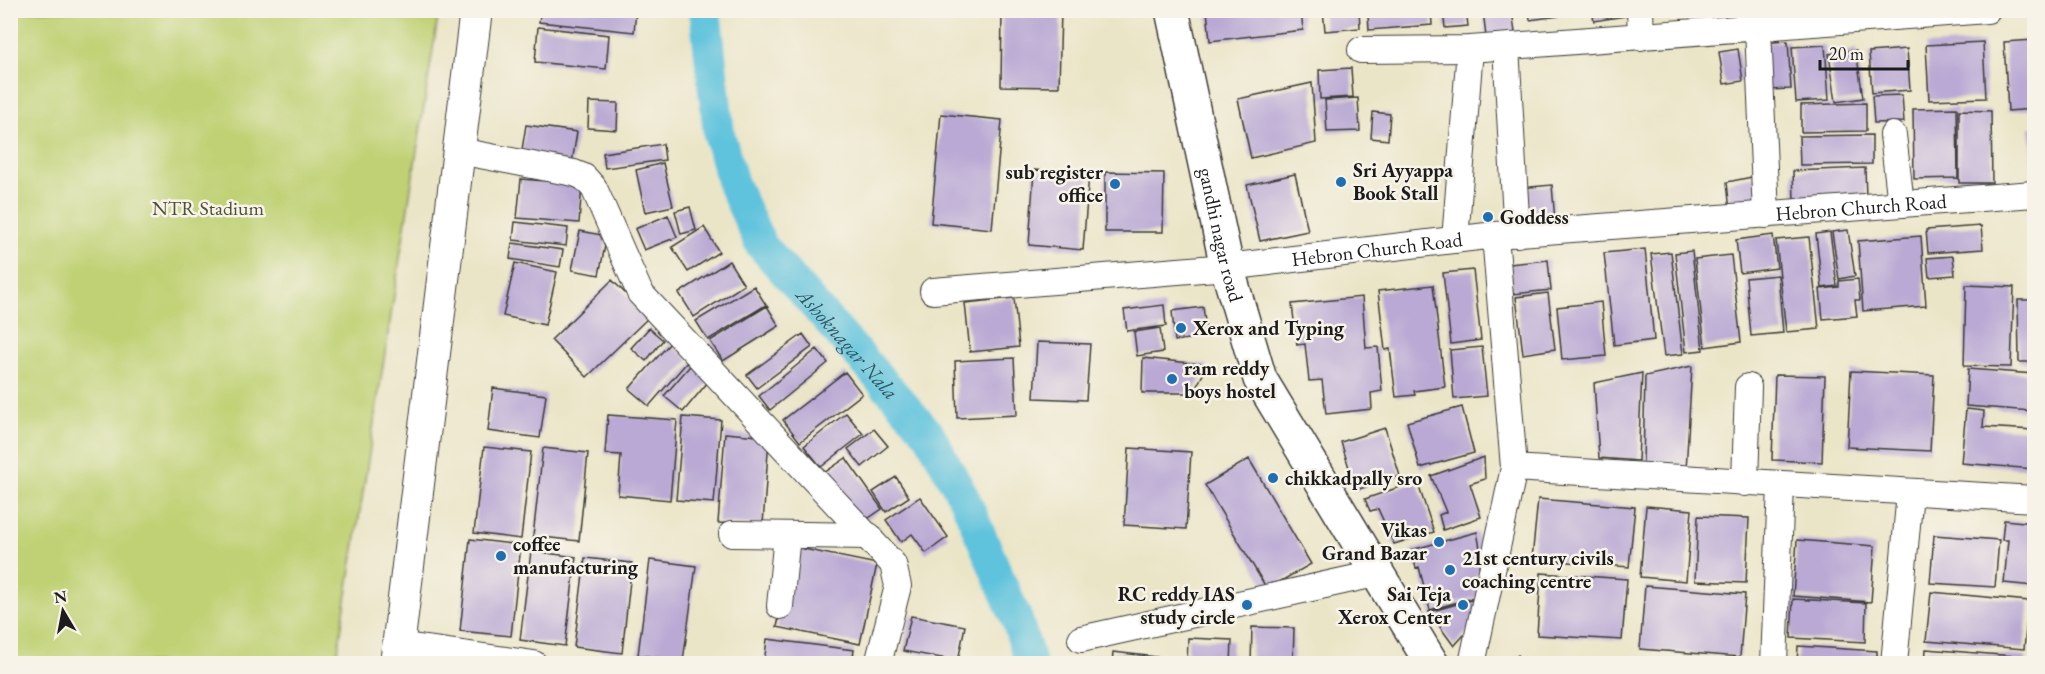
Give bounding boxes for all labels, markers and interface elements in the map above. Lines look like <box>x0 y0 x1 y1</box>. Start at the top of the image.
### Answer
scale bar <box>1820 33 1908 71</box>
text: 20 m <box>1829 42 1864 65</box>
place label: Sri Ayyappa Book Stall <box>1353 157 1453 206</box>
place label: sub register office <box>1006 159 1104 208</box>
street label: gandhi nagar road <box>1193 165 1250 306</box>
marker: Sri Ayyappa Book Stall <box>1334 175 1348 189</box>
marker: sub register office <box>1108 177 1122 191</box>
street label: Hebron Church Road <box>1775 188 1948 227</box>
park label: NTR Stadium <box>152 195 265 221</box>
place label: Goddess <box>1500 204 1569 230</box>
marker: Goddess <box>1481 210 1495 224</box>
street label: Hebron Church Road <box>1290 226 1465 272</box>
water label: Ashoknagar Nala <box>790 280 905 405</box>
place label: Xerox and Typing <box>1192 315 1345 341</box>
marker: Xerox and Typing <box>1174 321 1188 335</box>
place label: ram reddy boys hostel <box>1184 355 1276 404</box>
marker: ram reddy boys hostel <box>1165 372 1179 386</box>
place label: chikkadpally sro <box>1285 465 1422 491</box>
marker: chikkadpally sro <box>1266 471 1280 485</box>
place label: Vikas Grand Bazar <box>1322 517 1428 566</box>
place label: coffee manufacturing <box>513 531 639 580</box>
marker: Vikas Grand Bazar <box>1432 535 1446 549</box>
place label: 21st century civils coaching centre <box>1462 545 1614 594</box>
marker: coffee manufacturing <box>494 549 508 563</box>
marker: 21st century civils coaching centre <box>1443 563 1457 577</box>
north arrow <box>33 581 93 641</box>
place label: RC reddy IAS study circle <box>1118 581 1235 630</box>
place label: Sai Teja Xerox Center <box>1337 581 1452 630</box>
text: N <box>52 585 69 608</box>
marker: RC reddy IAS study circle <box>1240 598 1254 612</box>
marker: Sai Teja Xerox Center <box>1456 598 1470 612</box>

